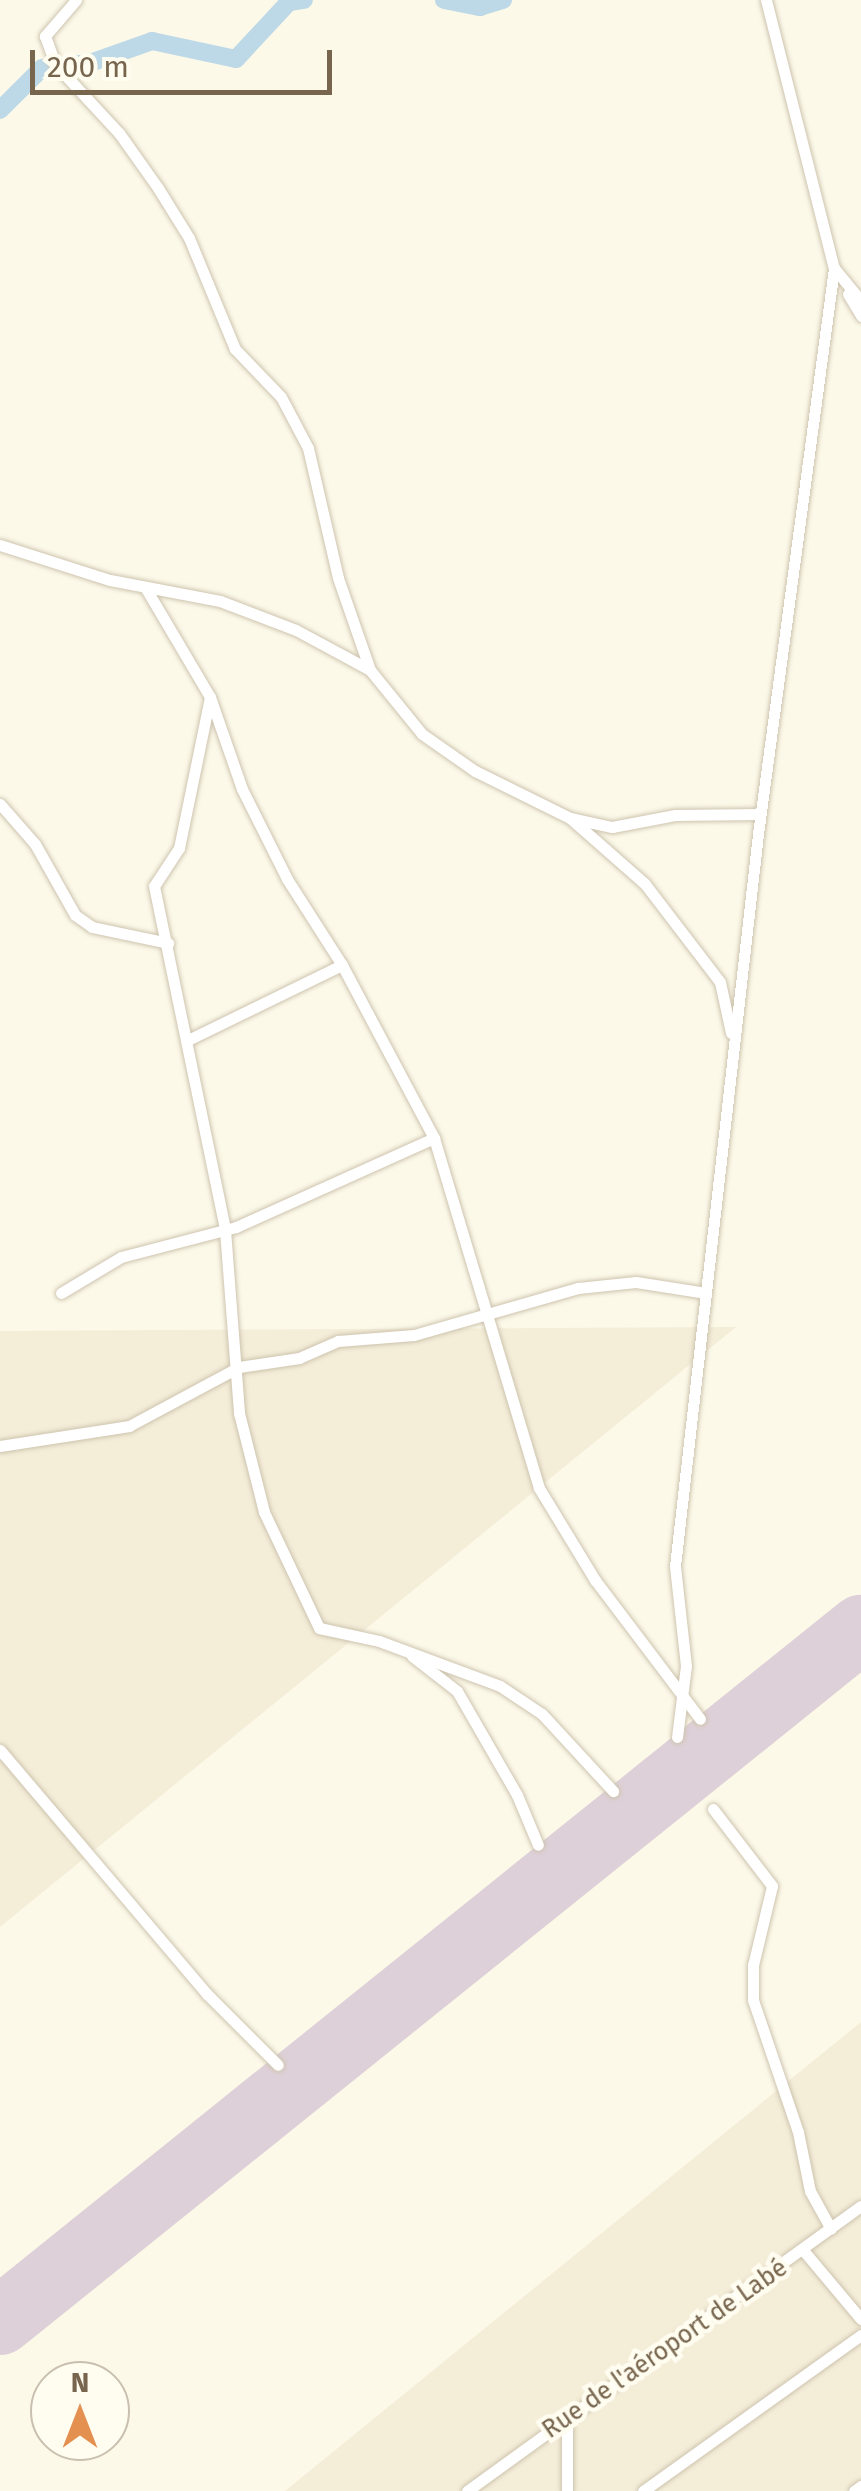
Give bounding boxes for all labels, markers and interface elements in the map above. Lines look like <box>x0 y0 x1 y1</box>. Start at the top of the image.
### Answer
scale bar <box>35 30 338 92</box>
text: 200 m <box>47 49 129 85</box>
street label: Rue de l'aéroport de Labé <box>537 2253 793 2445</box>
north arrow <box>30 2361 130 2461</box>
text: N <box>71 2366 89 2399</box>

